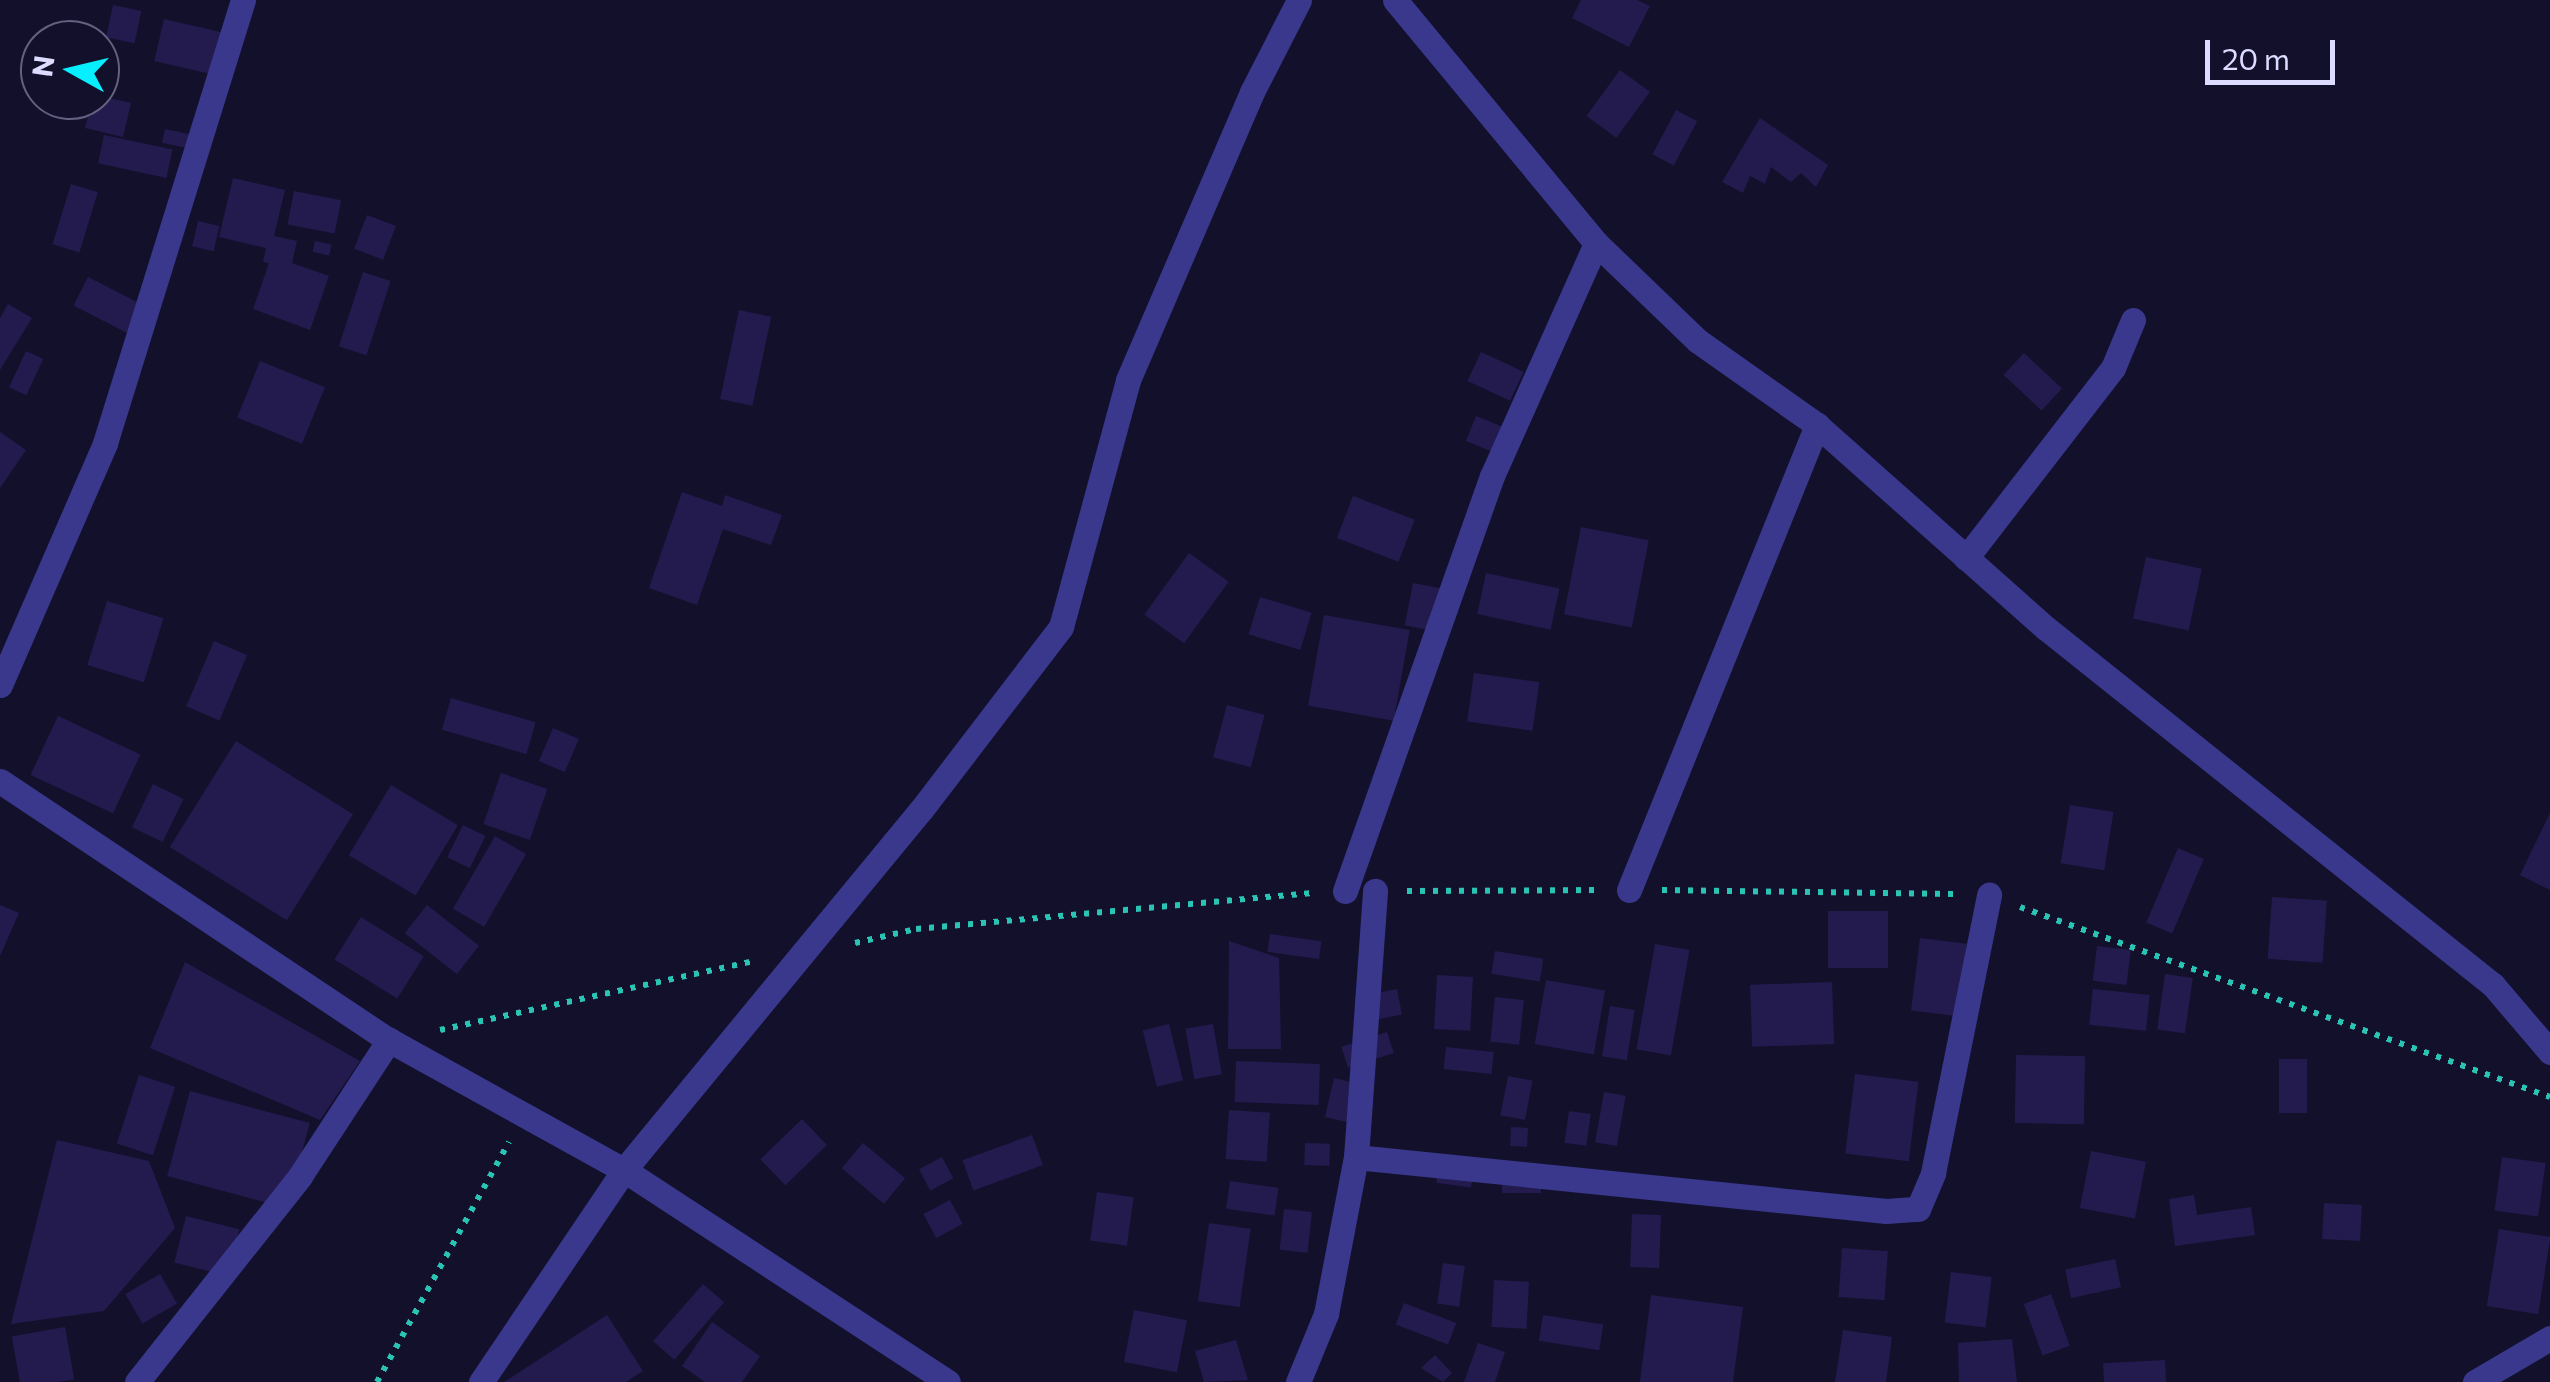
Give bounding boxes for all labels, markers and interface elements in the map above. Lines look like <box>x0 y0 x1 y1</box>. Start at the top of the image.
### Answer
north arrow <box>20 20 120 120</box>
scale bar <box>2210 20 2340 82</box>
text: 20 m <box>2222 39 2290 76</box>
text: N <box>24 53 61 79</box>

